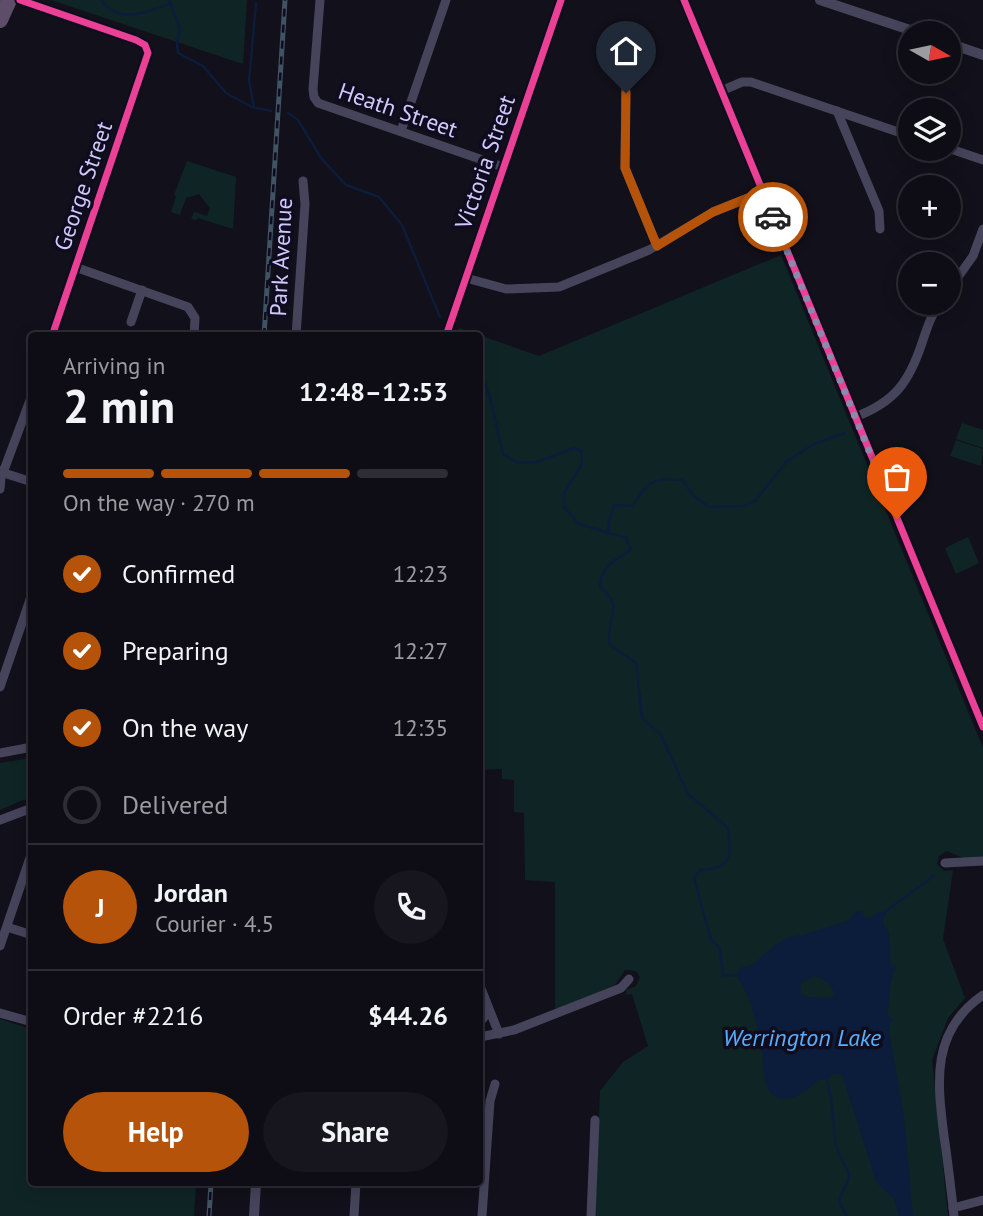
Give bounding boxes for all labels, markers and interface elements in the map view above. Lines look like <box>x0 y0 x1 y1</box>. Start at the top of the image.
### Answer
pin <box>596 21 656 93</box>
north arrow <box>898 21 961 84</box>
map controls <box>898 21 961 315</box>
icon: home <box>607 32 645 70</box>
street label: Heath Street <box>335 76 462 143</box>
street label: Victoria Street <box>448 91 521 234</box>
button: layers <box>898 98 961 161</box>
street label: George Street <box>47 117 118 254</box>
button: + <box>898 175 961 238</box>
courier <box>738 182 808 252</box>
street label: Park Avenue <box>263 197 298 317</box>
icon: car <box>754 198 792 236</box>
button: − <box>898 252 961 315</box>
text: Arriving in <box>63 351 165 380</box>
text: 12:48–12:53 <box>299 375 448 408</box>
text: 2 min <box>63 376 175 436</box>
pin <box>867 447 927 519</box>
icon: bag <box>878 458 916 496</box>
text: On the way · 270 m <box>63 488 255 517</box>
icon: check <box>63 555 101 593</box>
text: Confirmed <box>122 557 235 590</box>
text: 12:23 <box>393 559 448 588</box>
icon: check <box>63 632 101 670</box>
text: Preparing <box>122 634 229 667</box>
text: 12:27 <box>393 636 448 665</box>
icon: check <box>63 709 101 747</box>
text: On the way <box>122 711 248 744</box>
text: 12:35 <box>393 713 448 742</box>
text: Delivered <box>122 788 228 821</box>
button: phone <box>374 870 448 944</box>
text: Jordan <box>155 876 228 909</box>
text: J <box>96 891 104 924</box>
text: Courier · 4.5 <box>155 909 274 938</box>
text: Order #2216 <box>63 999 203 1032</box>
text: $44.26 <box>368 999 448 1032</box>
water label: Werrington Lake <box>723 1022 881 1053</box>
button: Help <box>63 1092 249 1172</box>
button: Share <box>263 1092 448 1172</box>

